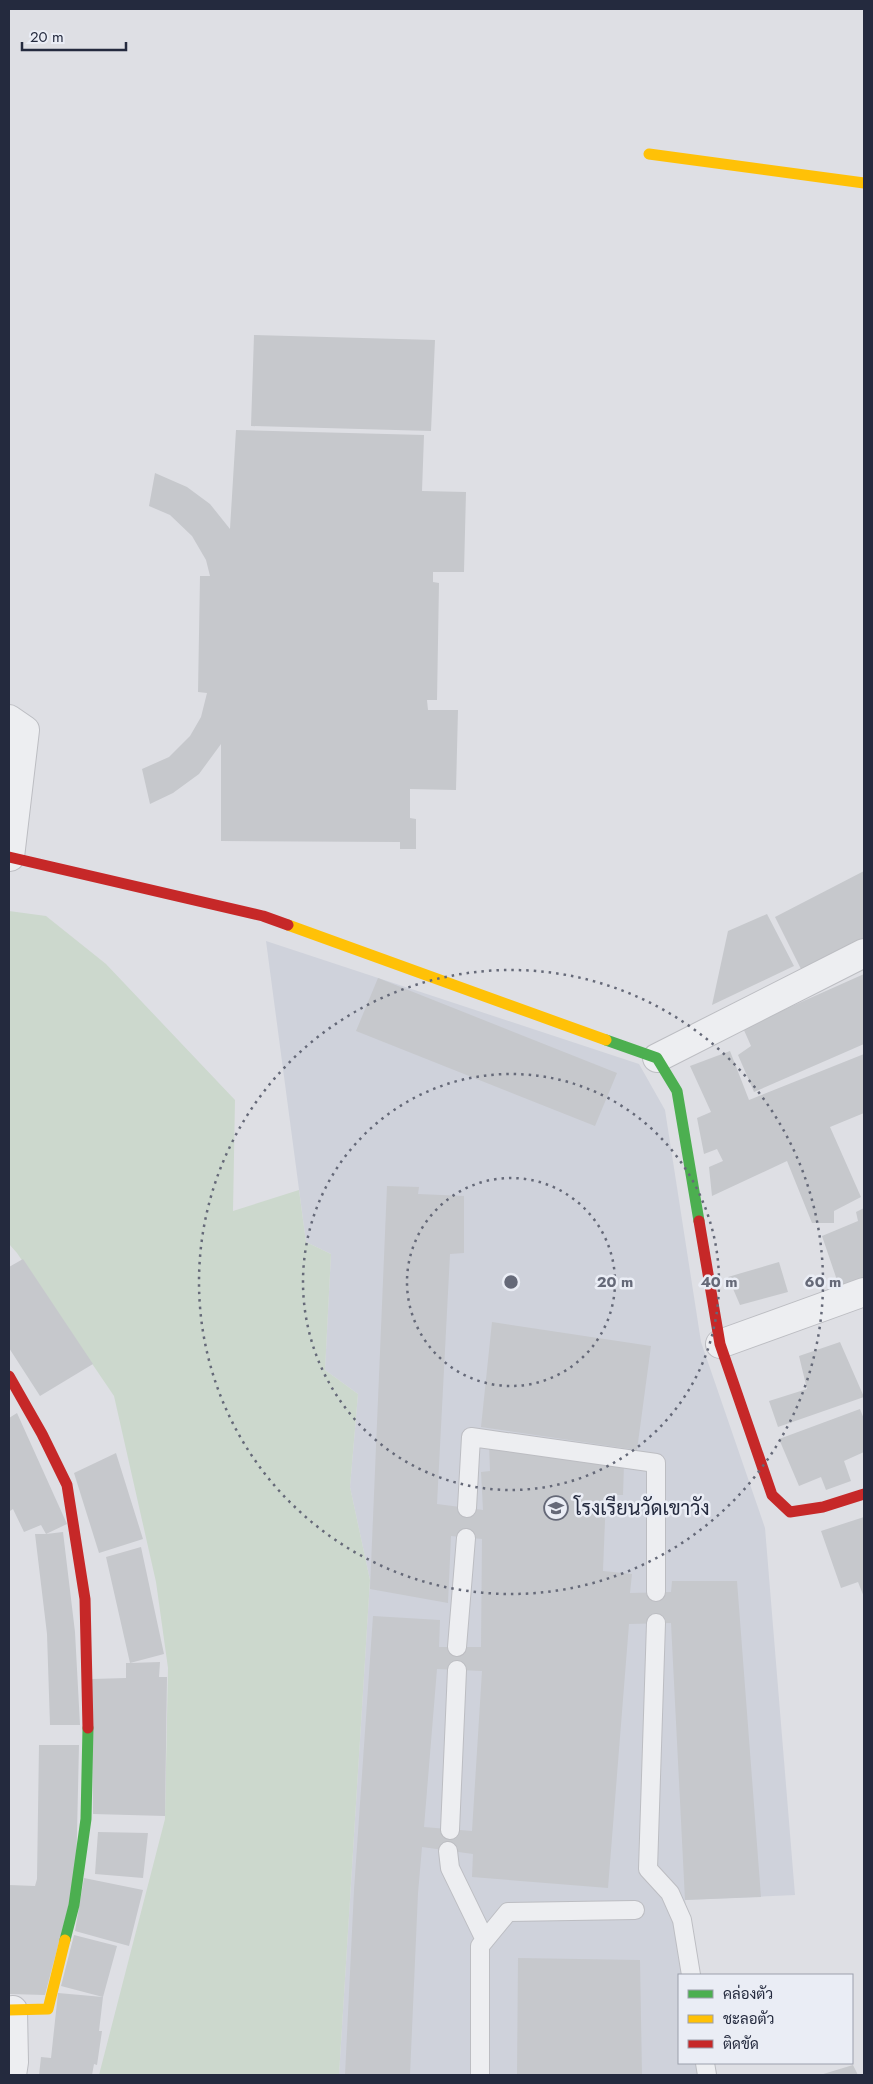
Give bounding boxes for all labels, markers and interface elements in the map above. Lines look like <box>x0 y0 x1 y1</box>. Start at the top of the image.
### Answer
scale bar <box>22 20 126 52</box>
text: 20 m <box>30 26 64 48</box>
text: 20 m <box>597 1271 633 1293</box>
text: 40 m <box>700 1271 738 1293</box>
text: 60 m <box>805 1271 841 1293</box>
centre of rings <box>502 1273 520 1291</box>
place label: โรงเรียนวัดเขาวัง <box>573 1494 710 1523</box>
school or university icon: โรงเรียนวัดเขาวัง <box>543 1495 569 1521</box>
legend <box>678 1974 853 2064</box>
text: คล่องตัว <box>723 1983 773 2005</box>
text: ชะลอตัว <box>723 2008 774 2030</box>
text: ติดขัด <box>723 2033 759 2055</box>

